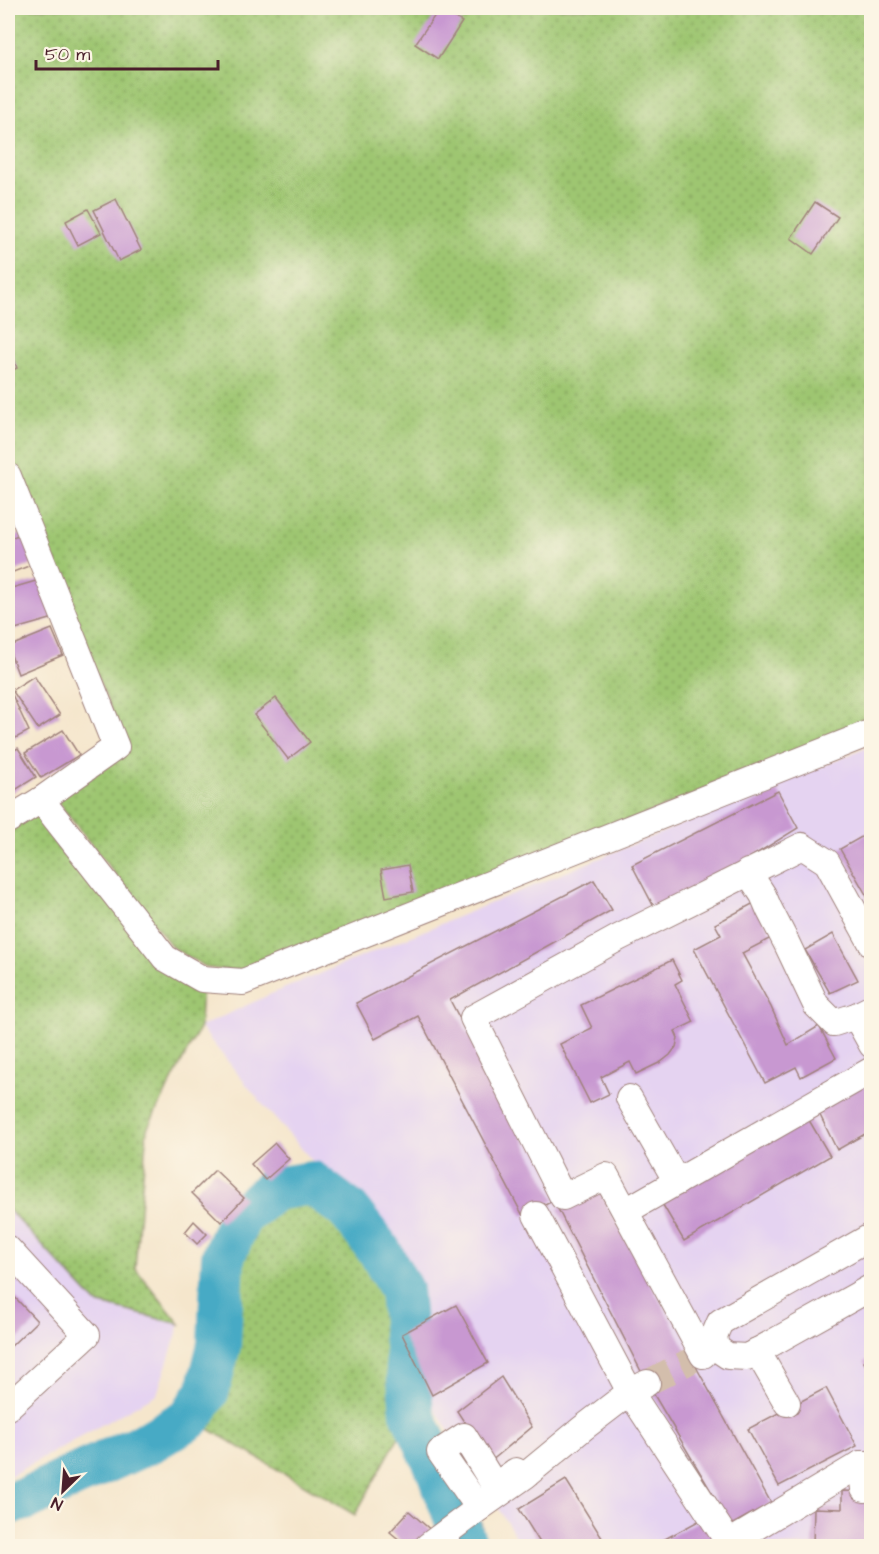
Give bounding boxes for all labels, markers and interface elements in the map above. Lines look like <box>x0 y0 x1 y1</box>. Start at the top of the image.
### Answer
scale bar <box>36 33 218 71</box>
text: 50 m <box>45 42 90 67</box>
north arrow <box>33 1461 93 1521</box>
text: N <box>48 1492 66 1516</box>

